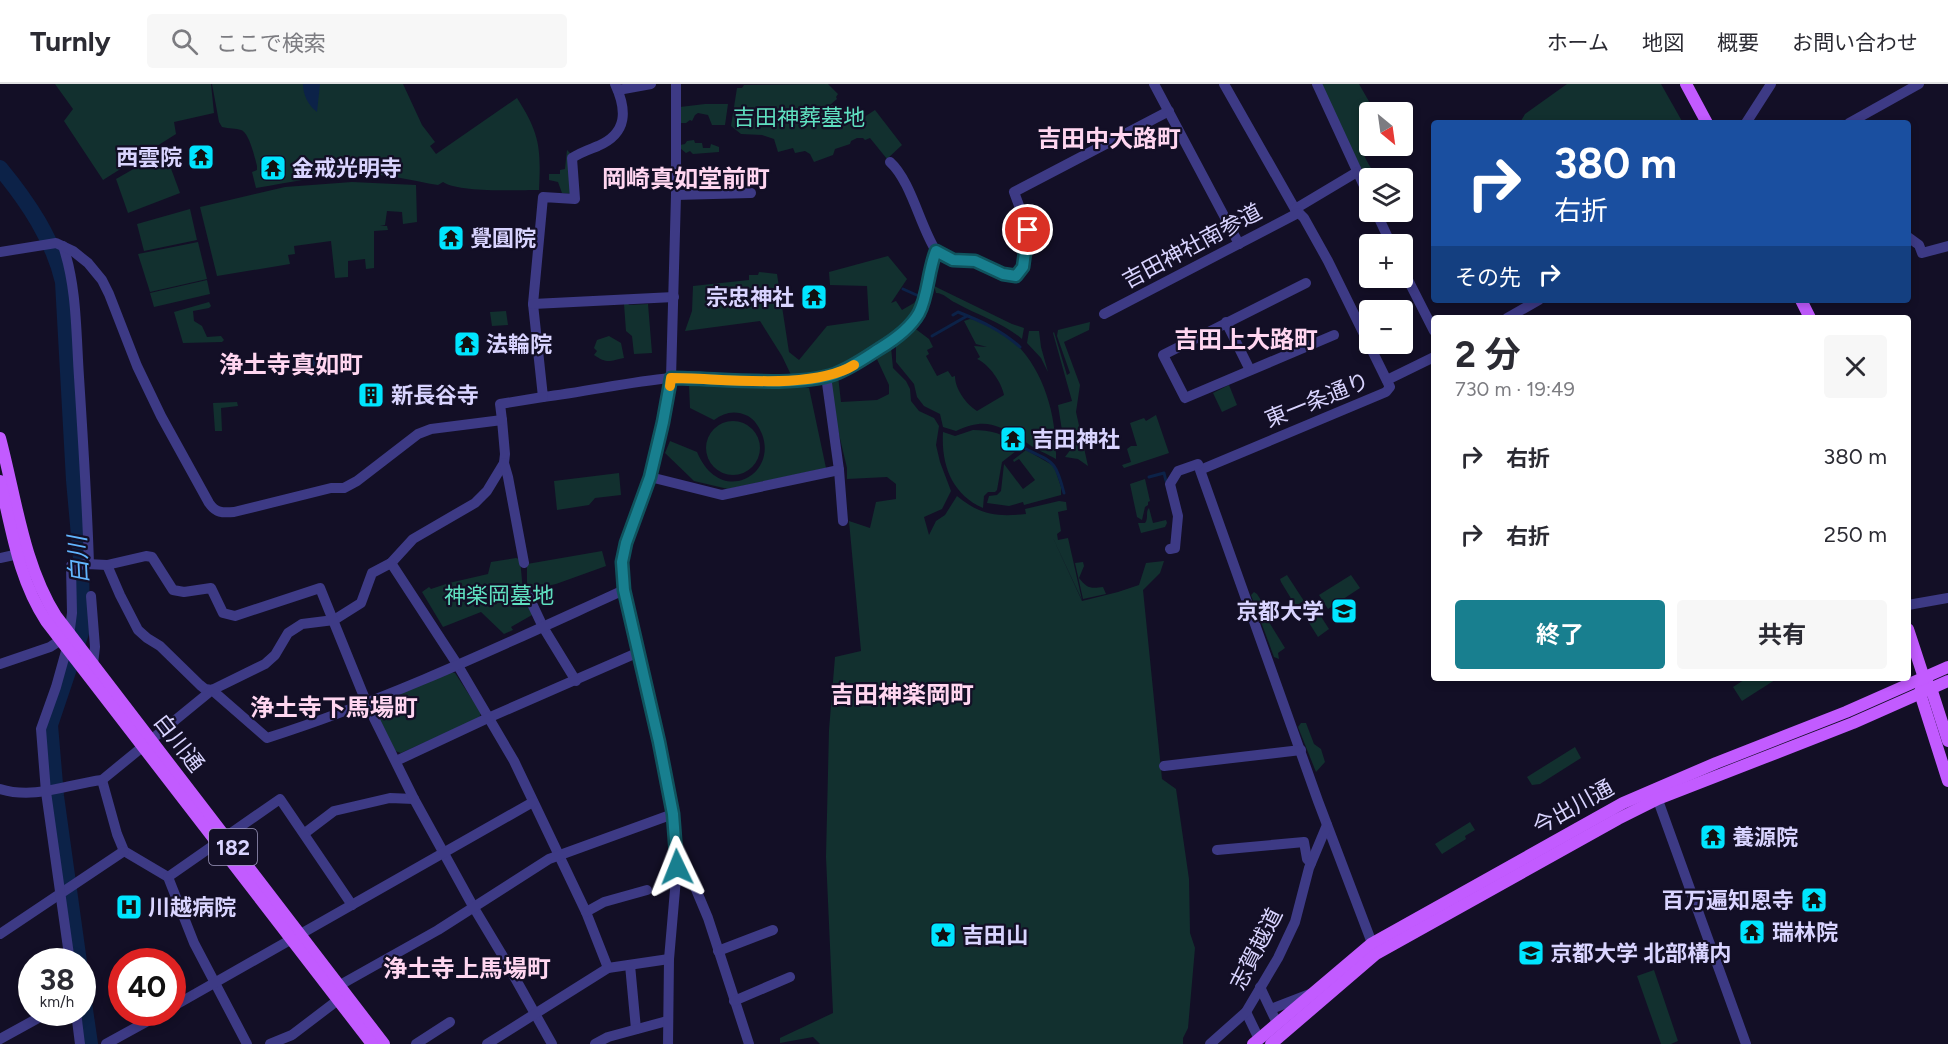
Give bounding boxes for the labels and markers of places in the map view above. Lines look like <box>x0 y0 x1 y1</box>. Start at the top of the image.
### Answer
temple icon: 西雲院 <box>186 142 216 172</box>
place label: 西雲院 <box>116 144 182 171</box>
temple icon: 金戒光明寺 <box>258 153 288 183</box>
place label: 金戒光明寺 <box>292 155 402 182</box>
pin <box>1002 204 1053 255</box>
temple icon: 覺圓院 <box>436 223 466 253</box>
place label: 覺圓院 <box>470 225 536 252</box>
temple icon: 宗忠神社 <box>799 282 829 312</box>
place label: 宗忠神社 <box>706 284 794 311</box>
temple icon: 法輪院 <box>452 329 482 359</box>
place label: 法輪院 <box>486 331 552 358</box>
building icon: 新長谷寺 <box>356 380 386 410</box>
place label: 新長谷寺 <box>391 382 479 409</box>
temple icon: 吉田神社 <box>998 424 1028 454</box>
place label: 吉田神社 <box>1032 426 1120 453</box>
school or university icon: 京都大学 <box>1329 596 1359 626</box>
place label: 京都大学 <box>1236 598 1324 625</box>
temple icon: 養源院 <box>1698 822 1728 852</box>
place label: 養源院 <box>1732 824 1798 851</box>
temple icon: 百万遍知恩寺 <box>1799 885 1829 915</box>
place label: 百万遍知恩寺 <box>1662 887 1794 914</box>
hospital icon: 川越病院 <box>114 892 144 922</box>
place label: 川越病院 <box>148 894 236 921</box>
temple icon: 瑞林院 <box>1737 917 1767 947</box>
place label: 瑞林院 <box>1772 919 1838 946</box>
place icon: 吉田山 <box>928 920 958 950</box>
place label: 吉田山 <box>962 922 1028 949</box>
school or university icon: 京都大学 北部構内 <box>1516 938 1546 968</box>
place label: 京都大学 北部構内 <box>1550 940 1731 967</box>

